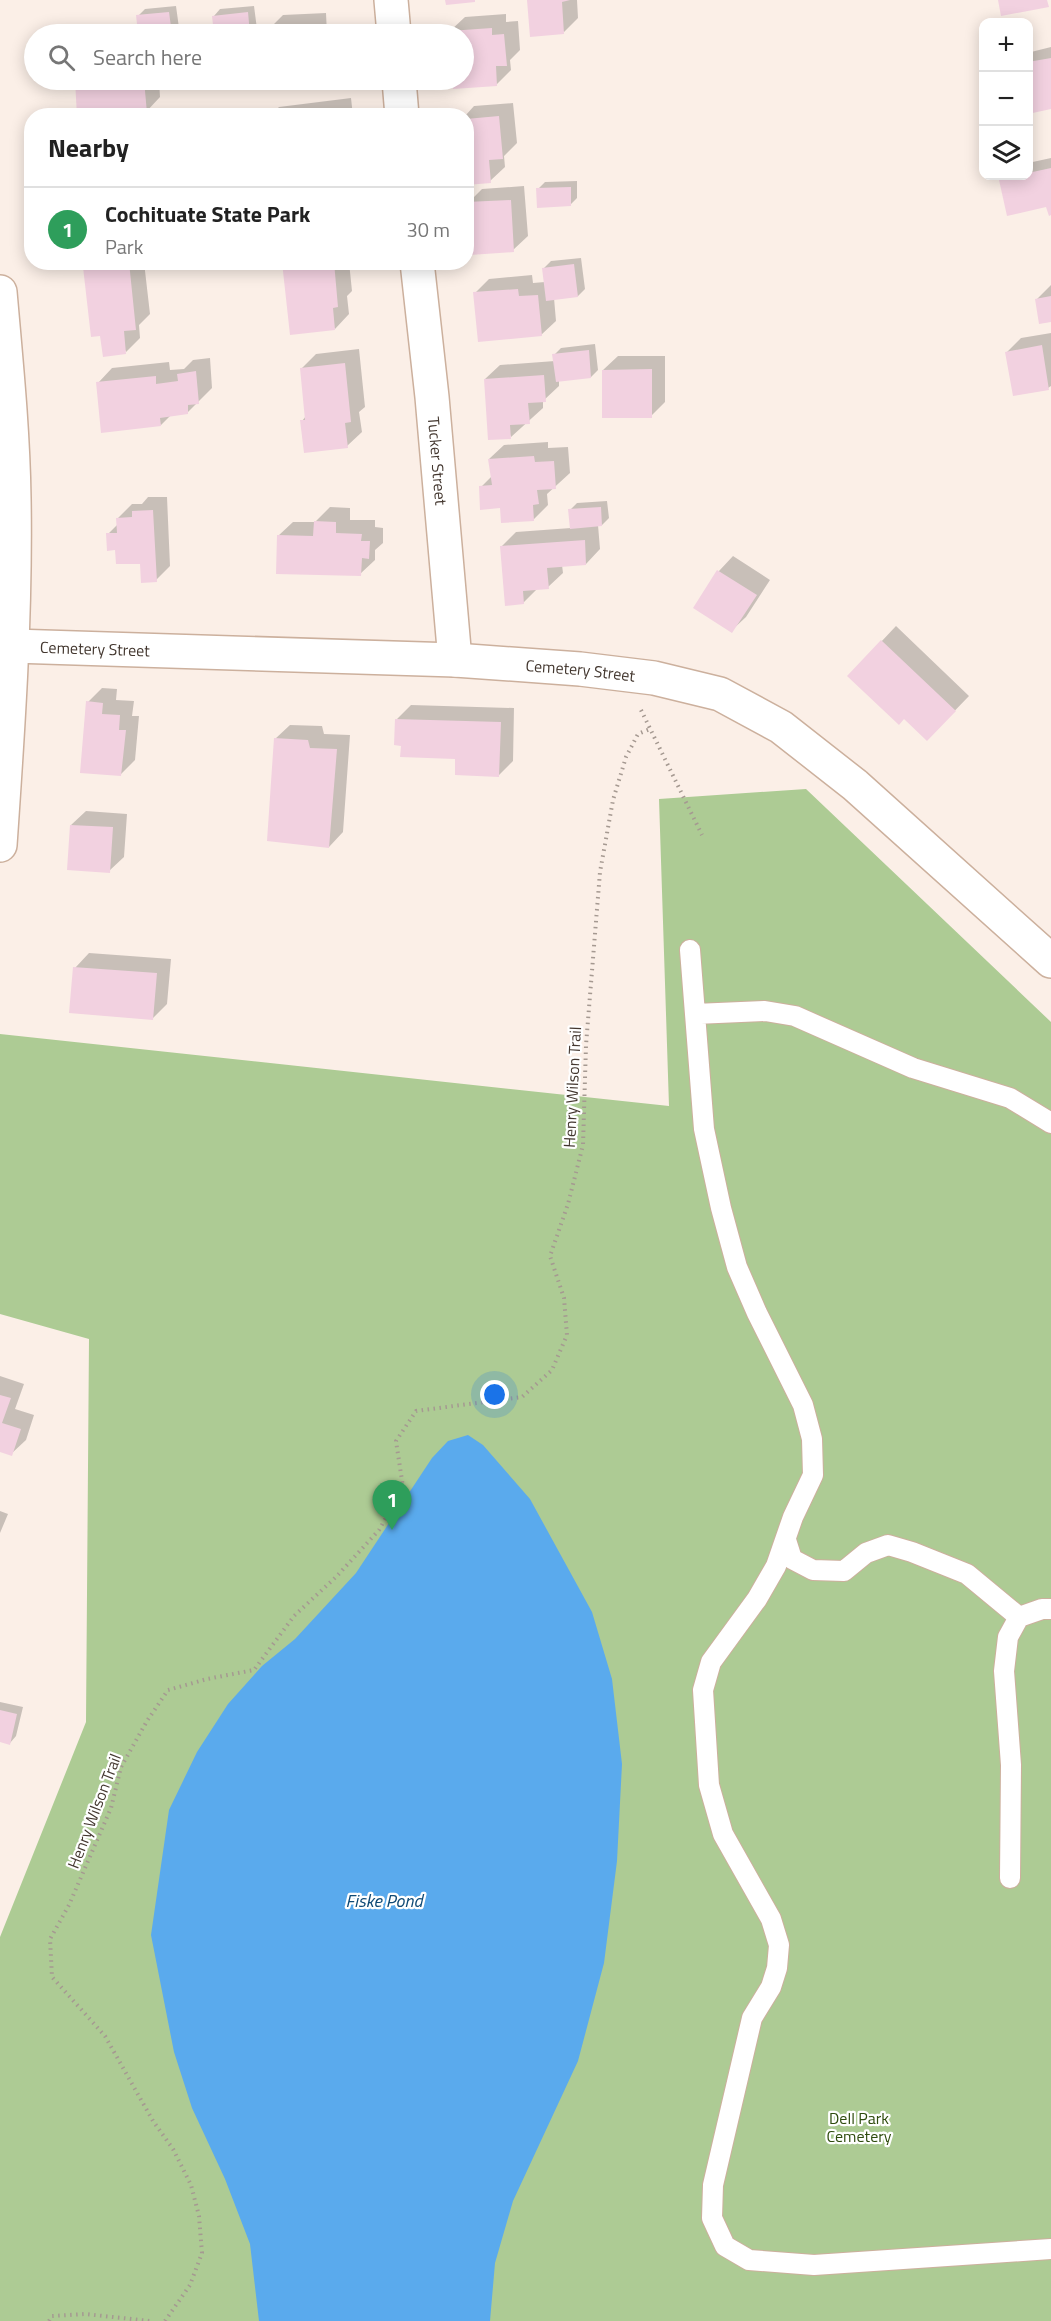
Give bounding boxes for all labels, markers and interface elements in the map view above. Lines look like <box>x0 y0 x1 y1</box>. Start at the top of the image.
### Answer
map controls <box>979 18 1033 180</box>
button: + <box>979 18 1033 72</box>
search box <box>24 24 474 90</box>
text: Search here <box>93 40 202 74</box>
icon: search <box>45 41 78 74</box>
button: − <box>979 72 1033 126</box>
button: layers <box>979 126 1033 180</box>
text: Nearby <box>48 128 129 167</box>
text: Cochituate State Park <box>105 197 310 231</box>
text: 1 <box>62 214 73 245</box>
text: 30 m <box>406 214 450 245</box>
text: Park <box>105 231 143 262</box>
street label: Tucker Street <box>422 416 453 506</box>
street label: Cemetery Street <box>40 635 151 662</box>
street label: Cemetery Street <box>525 653 637 688</box>
street label: Henry Wilson Trail <box>557 1026 587 1148</box>
your location <box>480 1380 509 1409</box>
pin: 1 <box>372 1480 412 1530</box>
street label: Henry Wilson Trail <box>61 1750 127 1872</box>
water label: Fiske Pond <box>346 1887 424 1914</box>
park label: Dell Park Cemetery <box>827 2106 892 2148</box>

